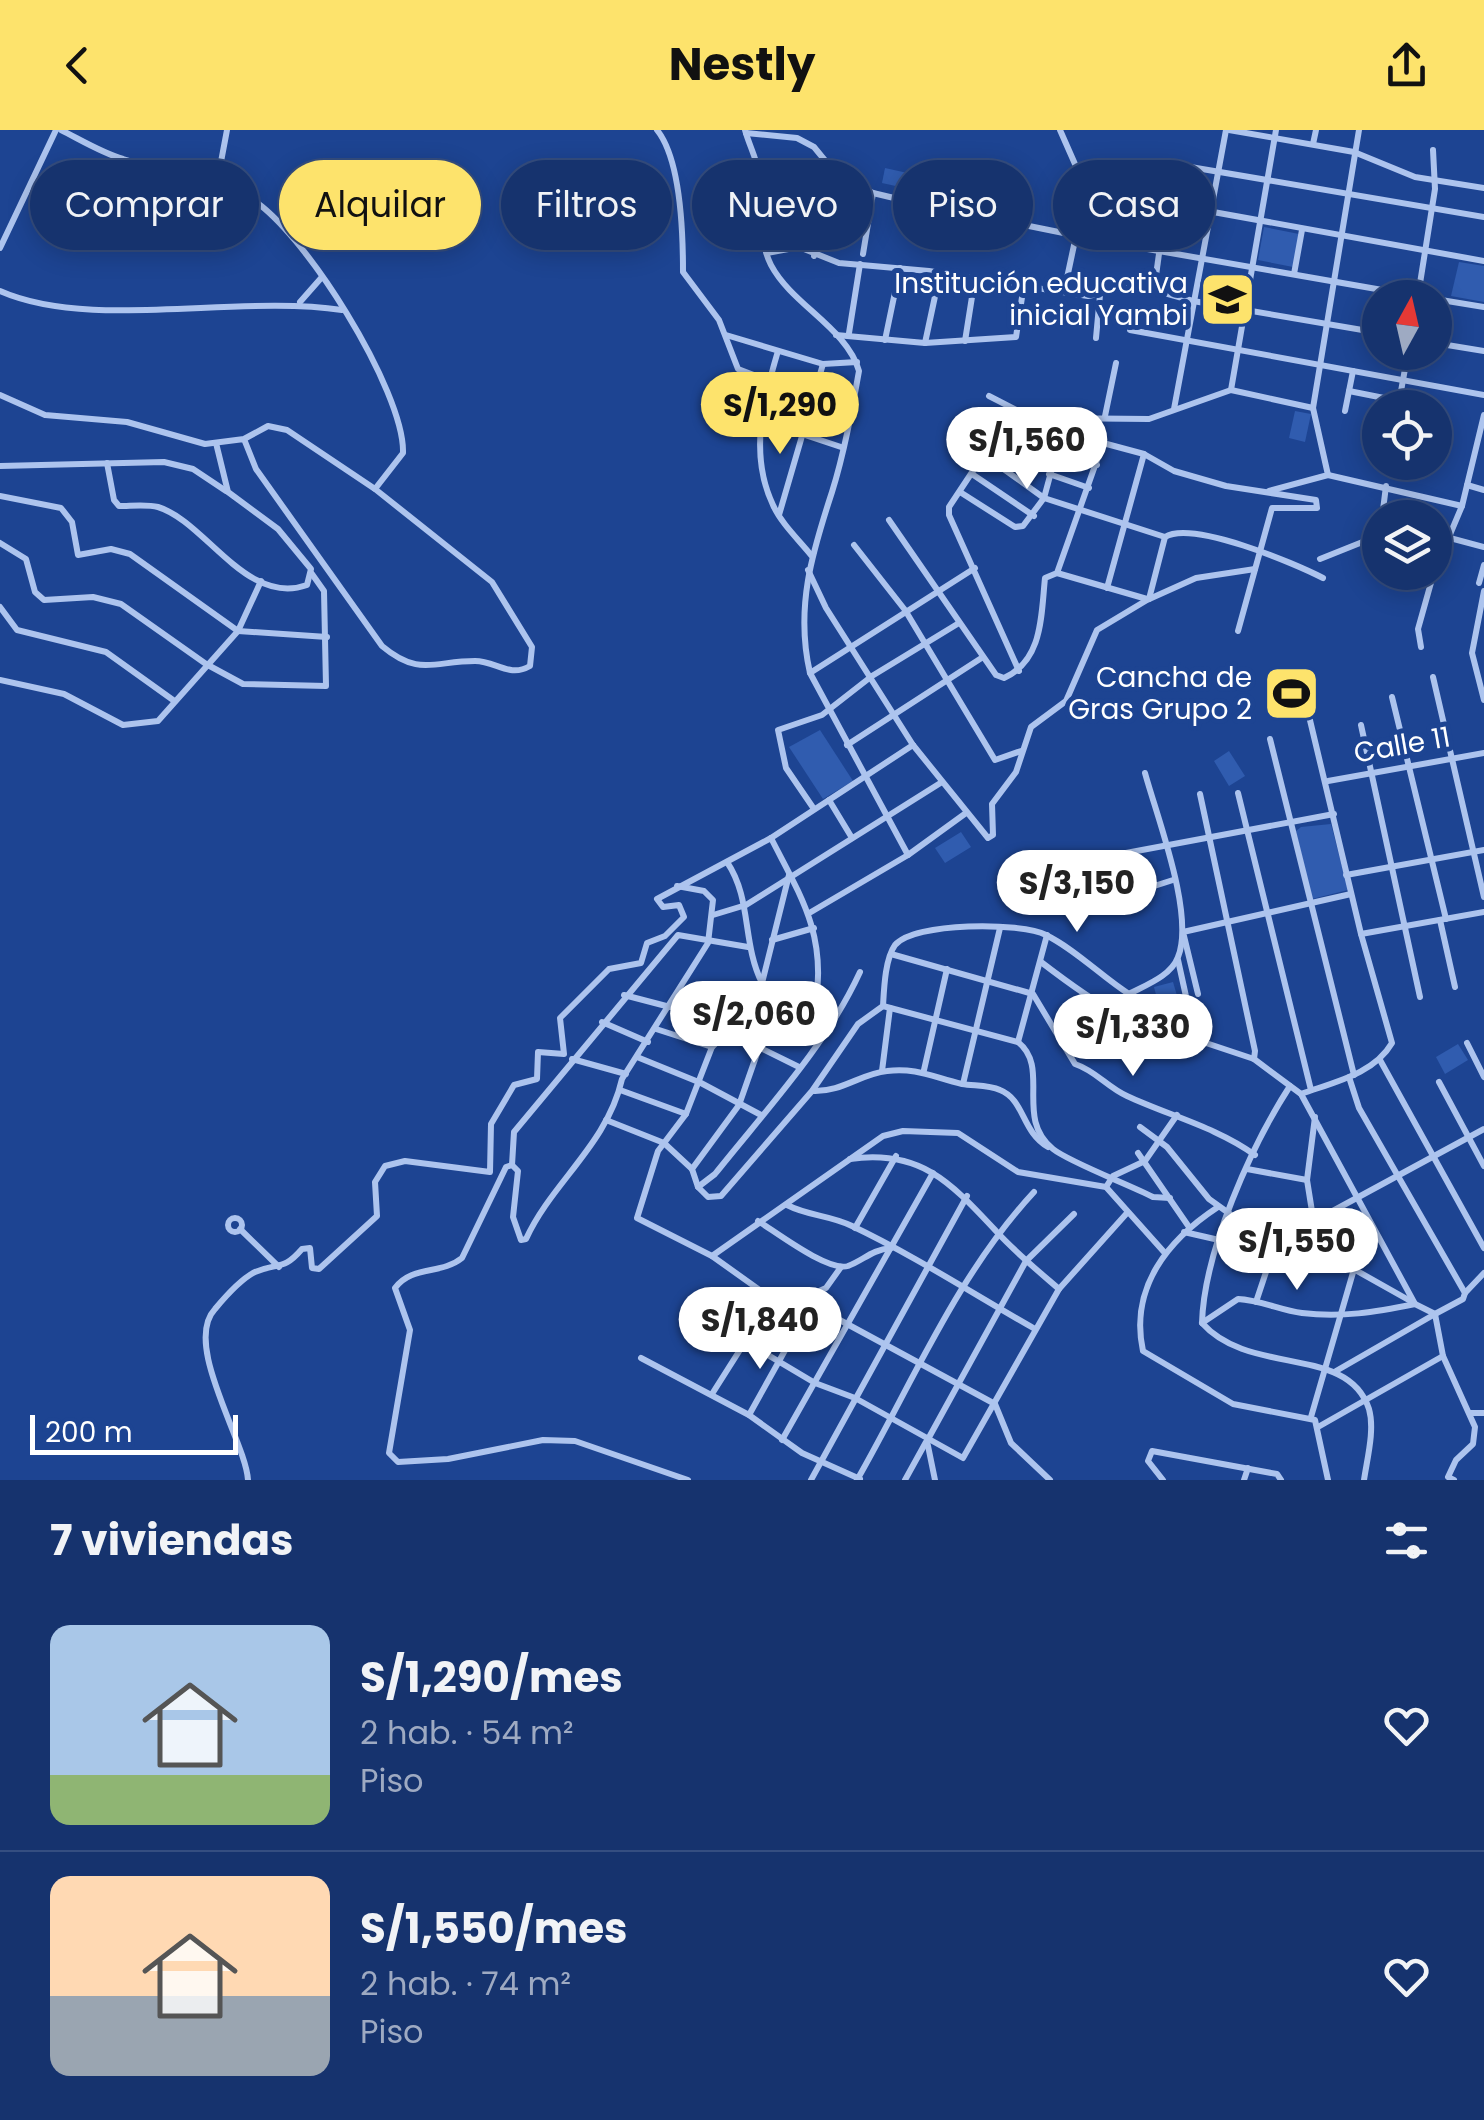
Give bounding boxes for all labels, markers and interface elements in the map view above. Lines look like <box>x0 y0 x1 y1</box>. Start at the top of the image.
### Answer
text: Nestly <box>669 33 815 96</box>
icon: back <box>50 38 105 93</box>
icon: share <box>1379 38 1434 93</box>
chip: Comprar <box>30 160 259 250</box>
chip: Alquilar <box>279 160 481 250</box>
chip: Filtros <box>501 160 672 250</box>
chip: Nuevo <box>692 160 873 250</box>
chip: Piso <box>893 160 1033 250</box>
chip: Casa <box>1053 160 1215 250</box>
place label: Institución educativa inicial Yambi <box>894 264 1188 335</box>
school or university icon: Institución educativa inicial Yambi <box>1197 269 1257 329</box>
north arrow <box>1362 280 1452 370</box>
map controls <box>1362 280 1452 590</box>
pin: S/1,290 <box>688 372 872 457</box>
text: S/1,290 <box>723 382 837 427</box>
button: locate <box>1362 390 1452 480</box>
pin: S/1,560 <box>935 407 1119 492</box>
text: S/1,560 <box>968 417 1086 462</box>
button: layers <box>1362 500 1452 590</box>
place label: Cancha de Gras Grupo 2 <box>1068 658 1252 729</box>
sports icon: Cancha de Gras Grupo 2 <box>1261 663 1321 723</box>
street label: Calle 11 <box>1351 717 1453 773</box>
pin: S/3,150 <box>985 850 1169 935</box>
text: S/3,150 <box>1019 860 1135 905</box>
pin: S/2,060 <box>662 981 846 1066</box>
text: S/2,060 <box>692 991 816 1036</box>
pin: S/1,330 <box>1041 994 1225 1079</box>
text: S/1,330 <box>1076 1004 1190 1049</box>
pin: S/1,550 <box>1205 1208 1389 1293</box>
text: S/1,550 <box>1238 1218 1356 1263</box>
pin: S/1,840 <box>668 1287 852 1372</box>
text: S/1,840 <box>701 1297 819 1342</box>
scale bar <box>30 1410 238 1454</box>
text: 200 m <box>45 1413 133 1452</box>
text: 7 viviendas <box>50 1511 293 1570</box>
icon: filters <box>1379 1513 1434 1568</box>
text: S/1,290/mes <box>360 1648 623 1707</box>
icon: home <box>130 1665 250 1785</box>
icon: heart <box>1379 1698 1434 1753</box>
text: 2 hab. · 54 m² <box>360 1710 574 1755</box>
text: Piso <box>360 1758 424 1803</box>
text: S/1,550/mes <box>360 1899 628 1958</box>
icon: home <box>130 1916 250 2036</box>
icon: heart <box>1379 1949 1434 2004</box>
text: 2 hab. · 74 m² <box>360 1961 571 2006</box>
text: Piso <box>360 2009 424 2054</box>

